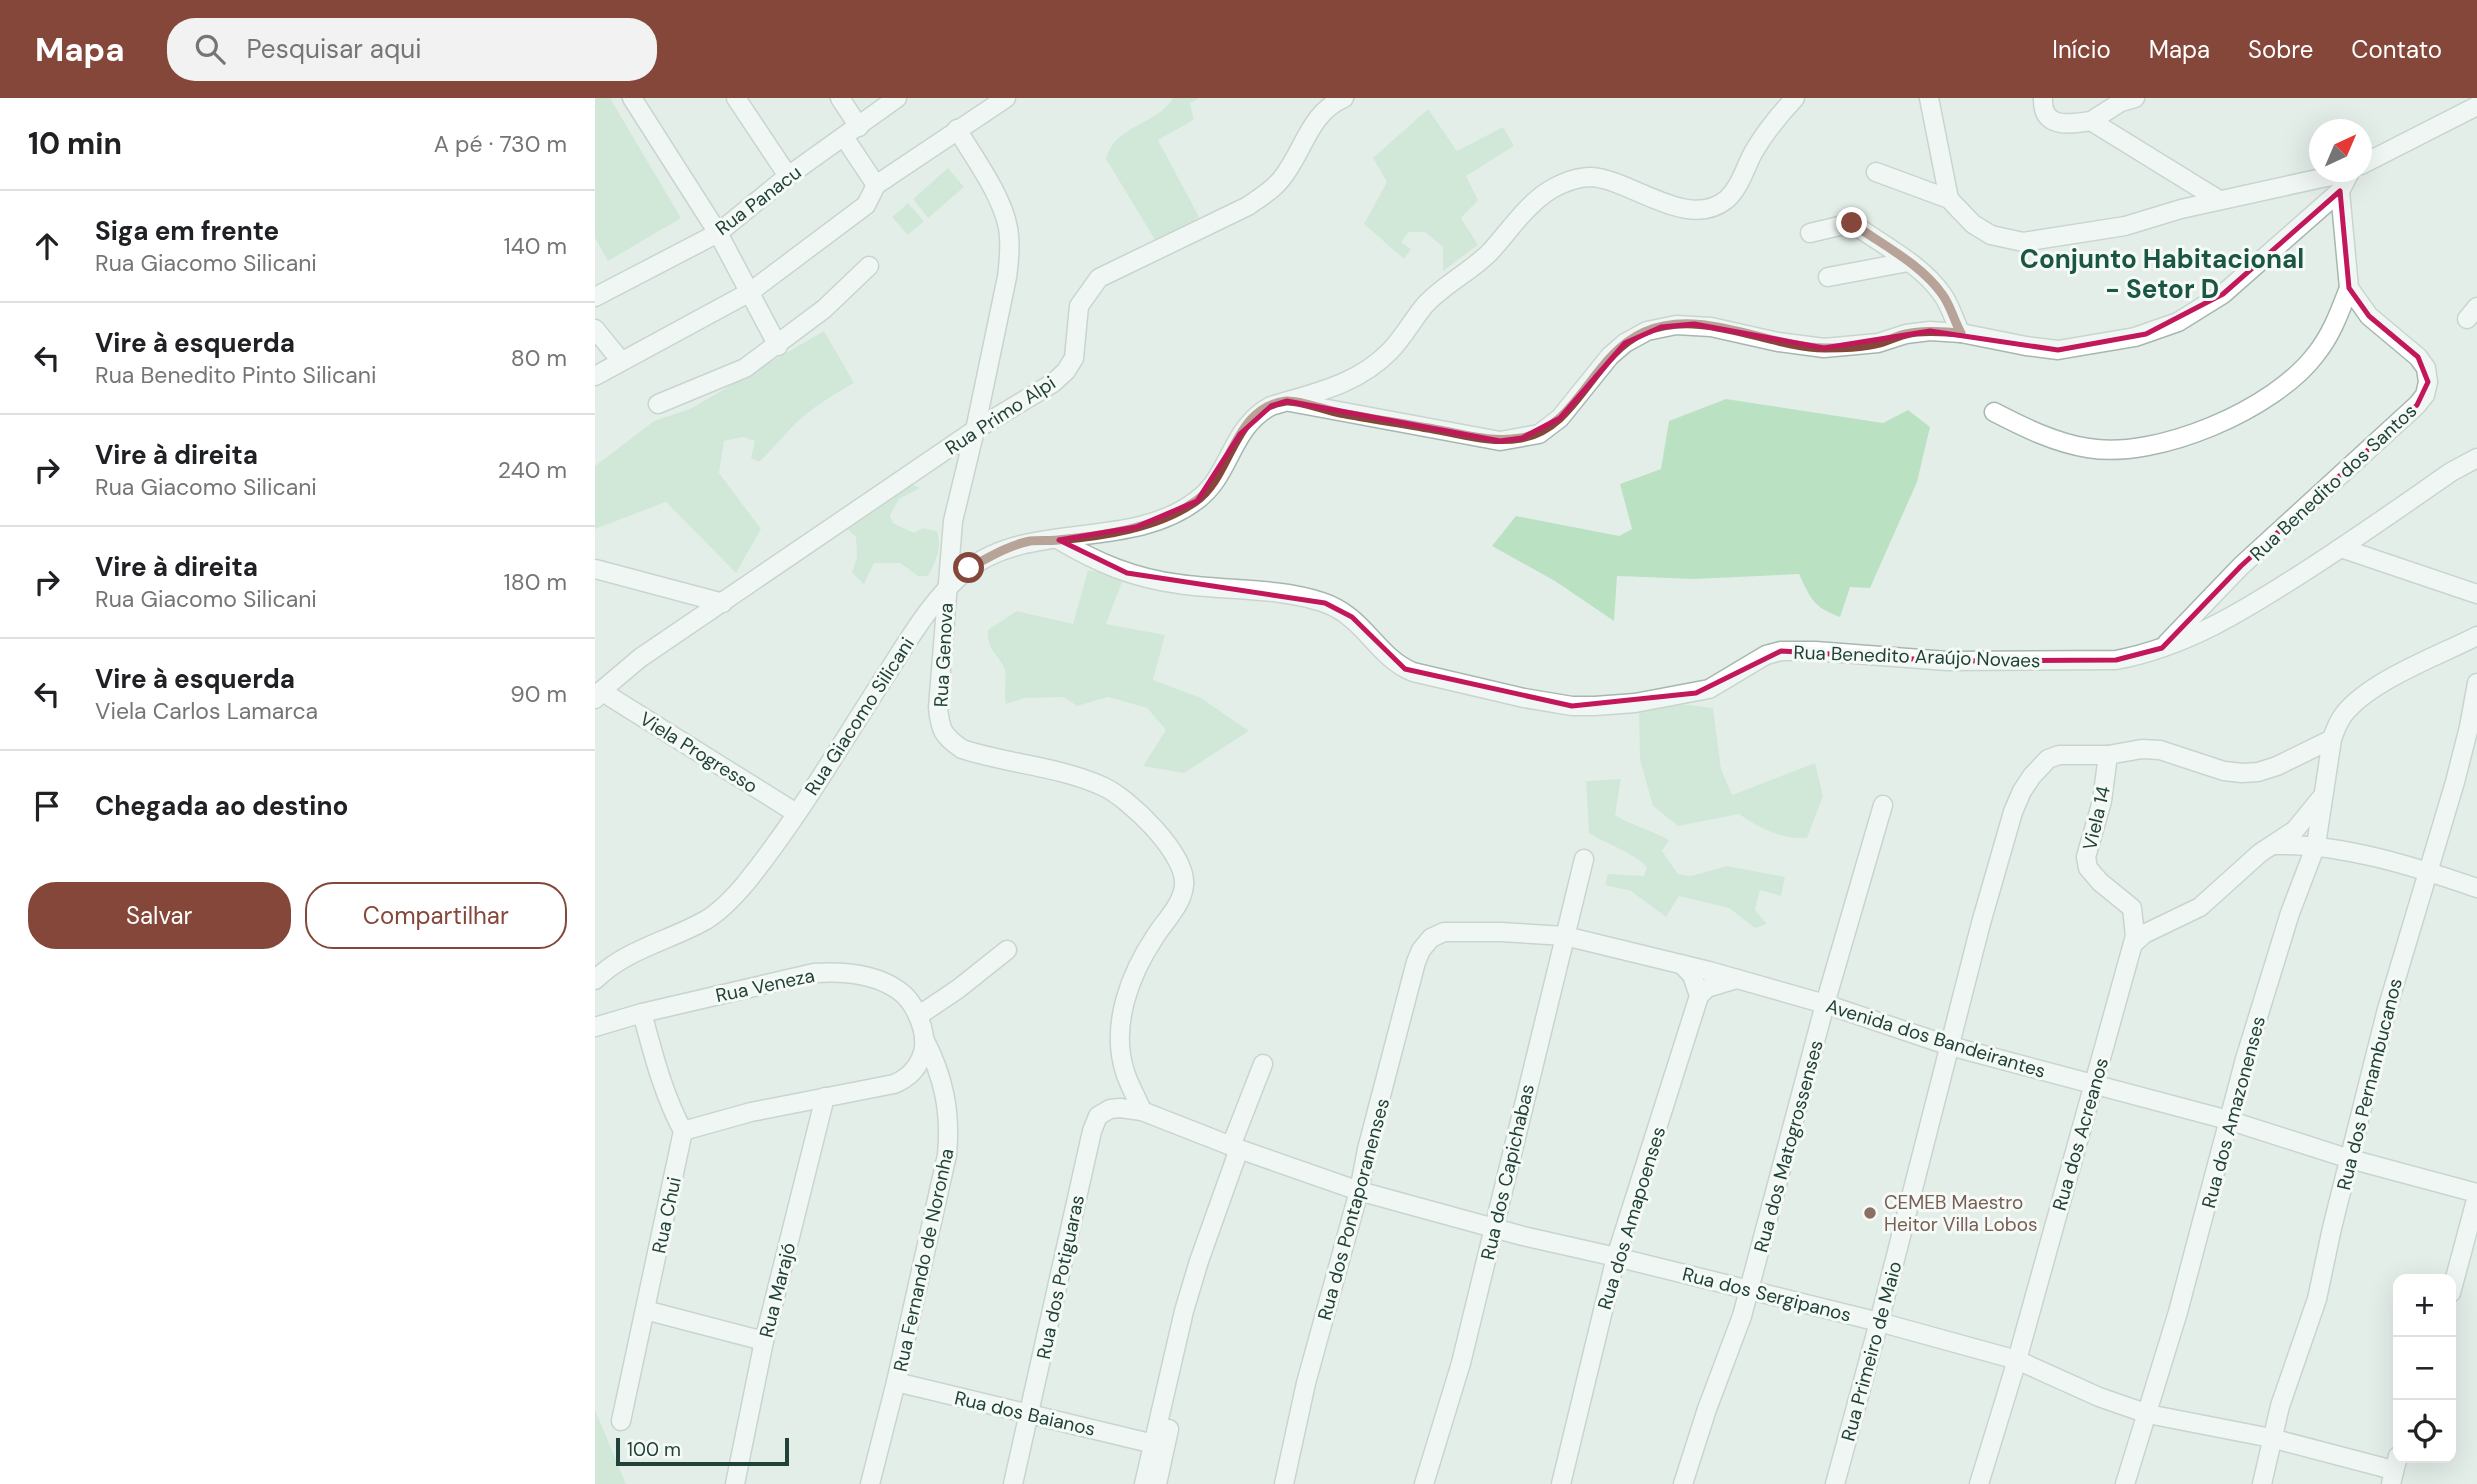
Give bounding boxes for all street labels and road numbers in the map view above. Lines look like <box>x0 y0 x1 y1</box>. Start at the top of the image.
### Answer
street label: Rua Panacu <box>710 160 806 241</box>
street label: Rua Primo Alpi <box>940 370 1060 460</box>
street label: Rua Benedito dos Santos <box>2245 398 2422 566</box>
street label: Rua Genova <box>928 602 959 708</box>
street label: Rua Giacomo Silicani <box>799 633 920 800</box>
street label: Rua Benedito Araújo Novaes <box>1793 640 2041 673</box>
street label: Viela Progresso <box>635 706 762 799</box>
street label: Viela 14 <box>2077 784 2116 853</box>
street label: Rua Veneza <box>713 963 817 1008</box>
street label: Rua dos Pernambucanos <box>2331 976 2408 1193</box>
street label: Avenida dos Bandeirantes <box>1823 993 2049 1084</box>
street label: Rua dos Amazonenses <box>2196 1013 2271 1211</box>
street label: Rua dos Matogrossenses <box>1748 1037 1829 1255</box>
street label: Rua dos Acreanos <box>2047 1055 2114 1213</box>
street label: Rua dos Capichabas <box>1475 1082 1540 1262</box>
street label: Rua dos Pontaporanenses <box>1312 1095 1395 1323</box>
street label: Rua dos Amapoenses <box>1592 1124 1671 1313</box>
street label: Rua Fernando de Noronha <box>888 1146 959 1374</box>
street label: Rua Chui <box>646 1175 687 1256</box>
street label: Rua dos Potiguaras <box>1031 1193 1090 1362</box>
street label: Rua Marajó <box>754 1240 801 1340</box>
street label: Rua Primeiro de Maio <box>1835 1258 1908 1444</box>
street label: Rua dos Sergipanos <box>1680 1261 1854 1328</box>
street label: Rua dos Baianos <box>952 1385 1098 1442</box>

